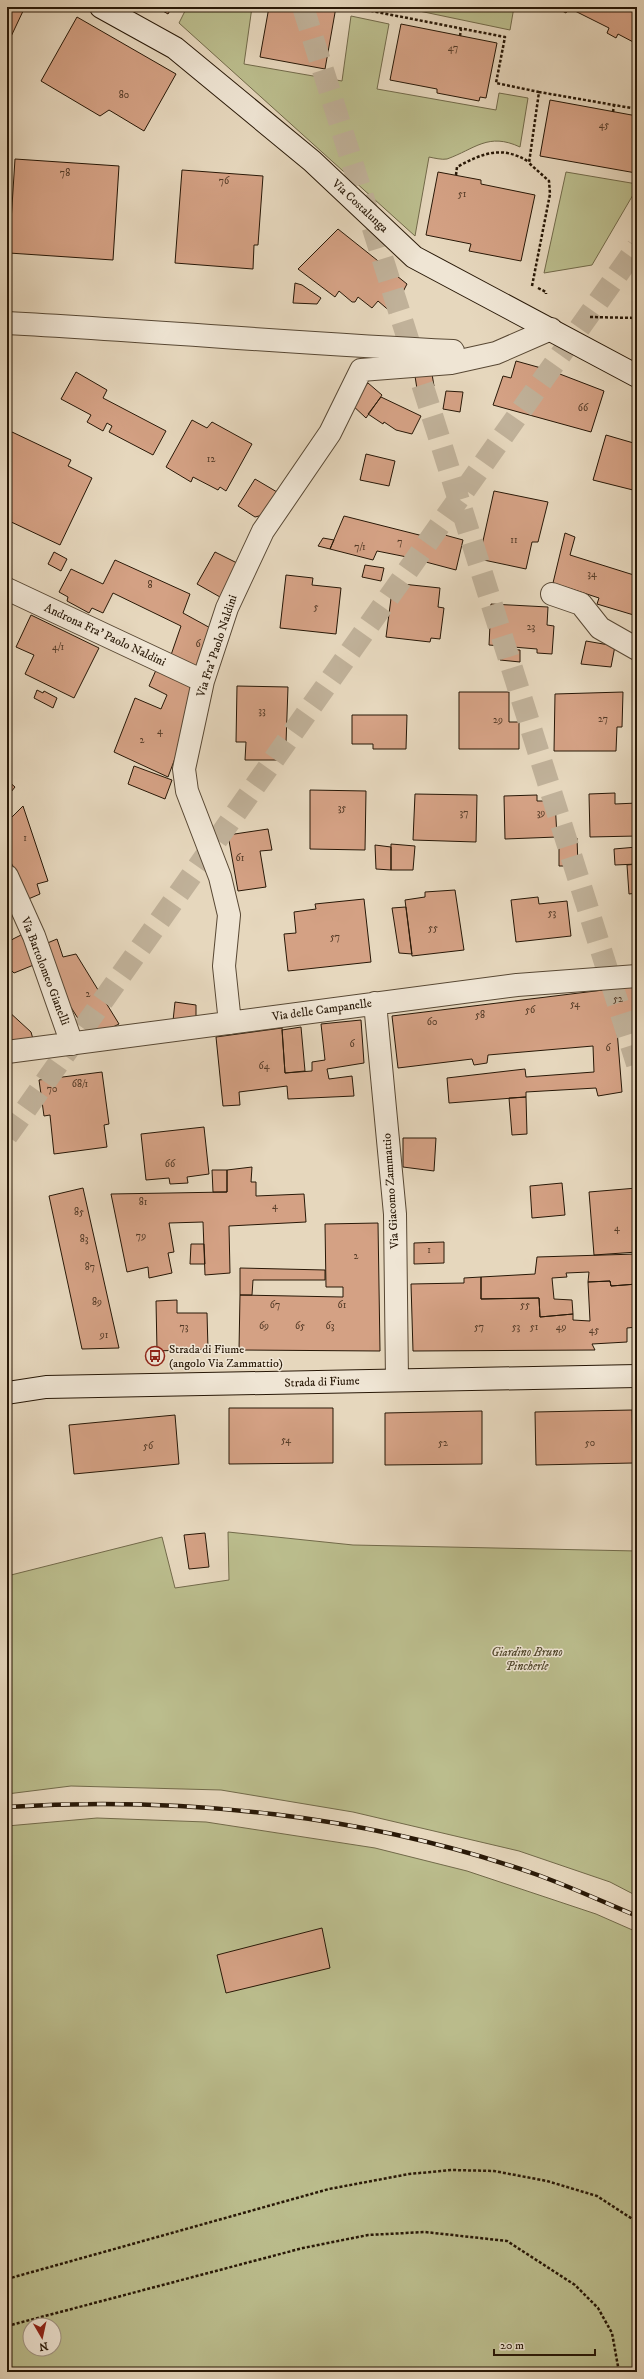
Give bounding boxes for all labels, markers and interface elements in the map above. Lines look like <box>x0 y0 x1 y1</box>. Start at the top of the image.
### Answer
house number: 47 <box>448 42 458 54</box>
house number: 80 <box>119 89 129 101</box>
house number: 45 <box>599 119 609 131</box>
house number: 78 <box>60 167 70 179</box>
house number: 76 <box>219 175 230 187</box>
street label: Via Costalunga <box>328 175 392 237</box>
house number: 51 <box>458 188 467 200</box>
house number: 66 <box>578 402 589 414</box>
house number: 12 <box>207 453 215 465</box>
house number: 11 <box>510 534 518 546</box>
house number: 7 <box>397 536 403 548</box>
house number: 7/1 <box>354 541 366 553</box>
house number: 34 <box>587 568 597 580</box>
house number: 8 <box>147 579 153 591</box>
street label: Via Fra' Paolo Naldini <box>193 593 241 700</box>
street label: Androna Fra' Paolo Naldini <box>42 600 168 670</box>
house number: 5 <box>314 601 319 613</box>
house number: 23 <box>527 621 536 633</box>
house number: 6 <box>195 638 201 650</box>
house number: 4/1 <box>52 641 64 653</box>
house number: 33 <box>258 705 266 717</box>
house number: 27 <box>598 713 608 725</box>
house number: 29 <box>493 714 503 726</box>
house number: 4 <box>157 725 163 737</box>
house number: 2 <box>140 734 145 746</box>
house number: 35 <box>338 802 346 814</box>
house number: 37 <box>460 807 469 819</box>
house number: 39 <box>537 807 545 819</box>
house number: 1 <box>23 832 27 844</box>
house number: 61 <box>236 852 245 864</box>
house number: 53 <box>548 907 557 919</box>
street label: Via Bartolomeo Gianelli <box>17 914 73 1027</box>
house number: 55 <box>428 922 438 934</box>
house number: 57 <box>330 931 340 943</box>
house number: 2 <box>86 988 91 1000</box>
house number: 52 <box>613 993 623 1005</box>
street label: Via delle Campanelle <box>270 996 373 1025</box>
house number: 54 <box>570 998 580 1010</box>
house number: 56 <box>525 1004 536 1016</box>
house number: 58 <box>475 1009 485 1021</box>
house number: 60 <box>427 1016 437 1028</box>
house number: 6 <box>349 1038 355 1050</box>
house number: 6 <box>605 1042 611 1054</box>
house number: 64 <box>259 1060 270 1072</box>
house number: 68/1 <box>72 1078 89 1090</box>
house number: 70 <box>47 1083 57 1095</box>
street label: Via Giacomo Zammattio <box>379 1133 403 1250</box>
house number: 66 <box>165 1158 176 1170</box>
house number: 81 <box>139 1196 148 1208</box>
house number: 4 <box>272 1200 278 1212</box>
house number: 85 <box>74 1206 84 1218</box>
house number: 4 <box>614 1222 620 1234</box>
house number: 79 <box>136 1230 146 1242</box>
house number: 83 <box>80 1233 89 1245</box>
house number: 1 <box>427 1244 431 1256</box>
house number: 2 <box>354 1250 359 1262</box>
house number: 87 <box>85 1261 95 1273</box>
house number: 89 <box>92 1296 102 1308</box>
house number: 67 <box>270 1299 280 1311</box>
house number: 61 <box>338 1299 347 1311</box>
house number: 55 <box>520 1299 530 1311</box>
house number: 69 <box>259 1320 269 1332</box>
house number: 65 <box>295 1320 305 1332</box>
house number: 63 <box>326 1320 335 1332</box>
house number: 73 <box>180 1321 189 1333</box>
house number: 57 <box>474 1321 484 1333</box>
house number: 53 <box>512 1321 521 1333</box>
house number: 51 <box>530 1321 539 1333</box>
house number: 49 <box>556 1321 566 1333</box>
house number: 45 <box>589 1324 599 1336</box>
house number: 91 <box>99 1329 109 1341</box>
place label: Strada di Fiume (angolo Via Zammattio) <box>169 1342 283 1371</box>
bus stop icon: Strada di Fiume (angolo Via Zammattio) <box>144 1345 166 1367</box>
street label: Strada di Fiume <box>284 1373 360 1391</box>
house number: 54 <box>281 1434 291 1446</box>
house number: 52 <box>438 1437 448 1449</box>
house number: 50 <box>585 1437 595 1449</box>
house number: 56 <box>143 1440 154 1452</box>
park label: Giardino Bruno Pincherle <box>491 1645 563 1674</box>
north arrow <box>22 2317 62 2357</box>
scale bar <box>494 2331 595 2357</box>
text: N <box>38 2338 49 2354</box>
text: 20 m <box>500 2338 524 2353</box>

